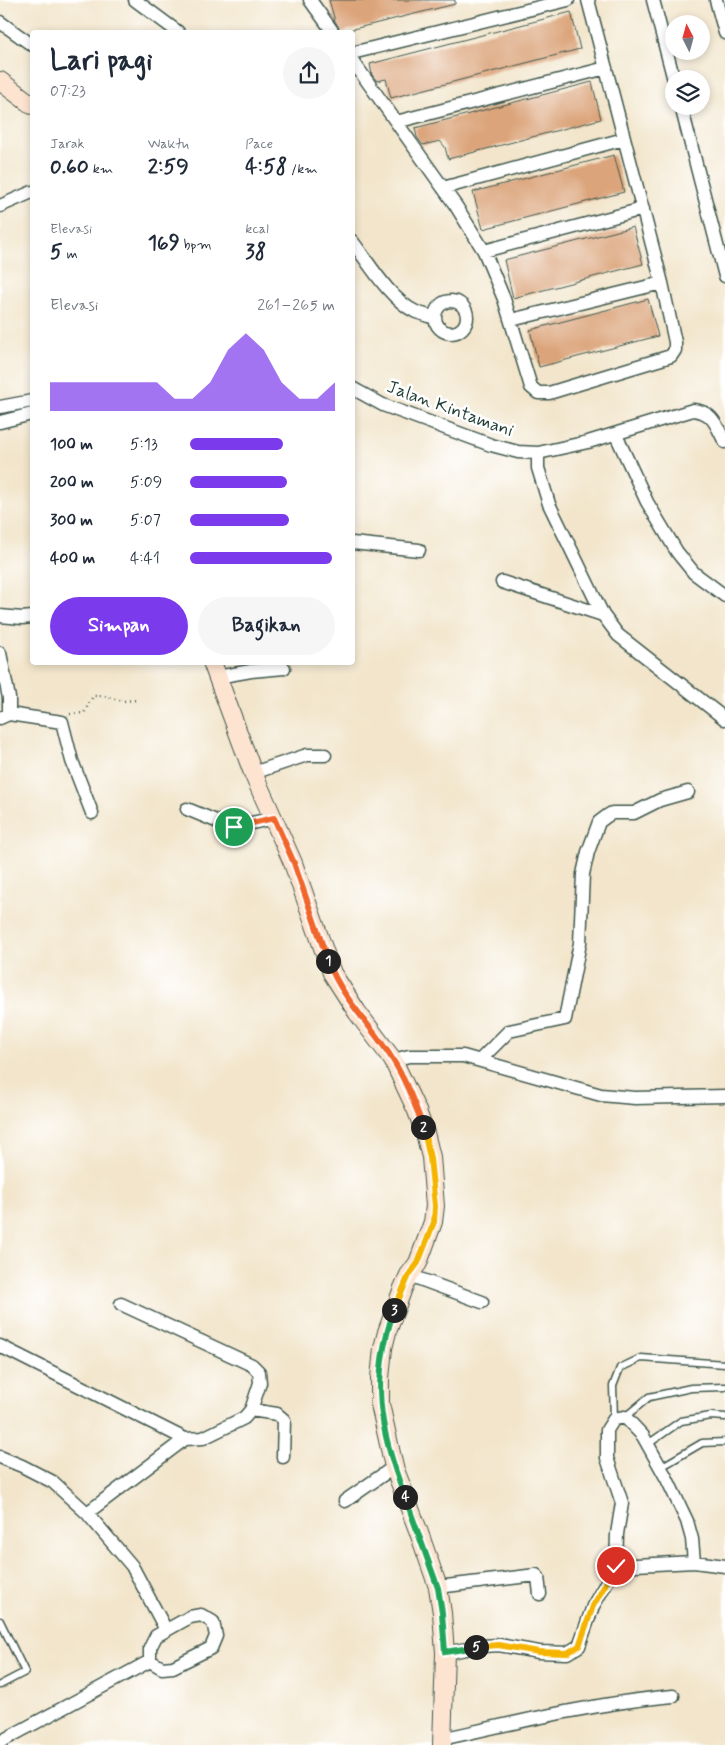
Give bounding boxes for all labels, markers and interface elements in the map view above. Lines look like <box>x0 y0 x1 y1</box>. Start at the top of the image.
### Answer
north arrow <box>665 15 710 60</box>
map controls <box>665 15 710 115</box>
text: Lari pagi <box>50 43 153 80</box>
button: share <box>283 47 335 99</box>
button: layers <box>665 70 710 115</box>
text: 07:23 <box>50 81 86 102</box>
text: Jarak <box>50 135 85 153</box>
text: Waktu <box>148 135 189 153</box>
text: Pace <box>245 135 273 153</box>
text: 0.60 <box>50 153 89 181</box>
text: 2:59 <box>148 153 189 181</box>
text: 4:58 <box>245 153 287 181</box>
text: km <box>89 160 113 178</box>
text: /km <box>287 160 318 178</box>
text: Elevasi <box>50 220 92 238</box>
text: kcal <box>245 220 269 238</box>
text: 169 <box>148 229 180 257</box>
text: bpm <box>180 236 212 254</box>
text: 5 <box>50 238 63 266</box>
text: 38 <box>245 238 266 266</box>
text: m <box>63 245 78 263</box>
text: Elevasi <box>50 295 98 316</box>
text: 261–265 m <box>257 295 335 316</box>
street label: Jalan Kintamani <box>383 375 517 443</box>
text: 100 m <box>50 434 93 455</box>
text: 5:13 <box>130 434 158 455</box>
text: 200 m <box>50 472 94 493</box>
text: 5:09 <box>130 472 162 493</box>
text: 300 m <box>50 510 93 531</box>
text: 5:07 <box>130 510 161 531</box>
text: 400 m <box>50 548 95 569</box>
text: 4:41 <box>130 548 160 569</box>
button: Simpan <box>50 597 188 655</box>
button: Bagikan <box>198 597 335 655</box>
pin <box>213 806 255 848</box>
icon: arrive <box>220 813 248 841</box>
pin: 1 <box>316 948 340 974</box>
text: 1 <box>325 952 332 970</box>
pin: 2 <box>410 1114 436 1140</box>
text: 2 <box>420 1118 427 1136</box>
pin: 3 <box>382 1298 406 1322</box>
text: 3 <box>391 1301 398 1319</box>
pin: 4 <box>392 1484 418 1510</box>
text: 4 <box>401 1488 410 1506</box>
pin <box>595 1545 637 1587</box>
icon: check <box>602 1552 630 1580</box>
pin: 5 <box>464 1634 488 1660</box>
text: 5 <box>472 1638 481 1656</box>

